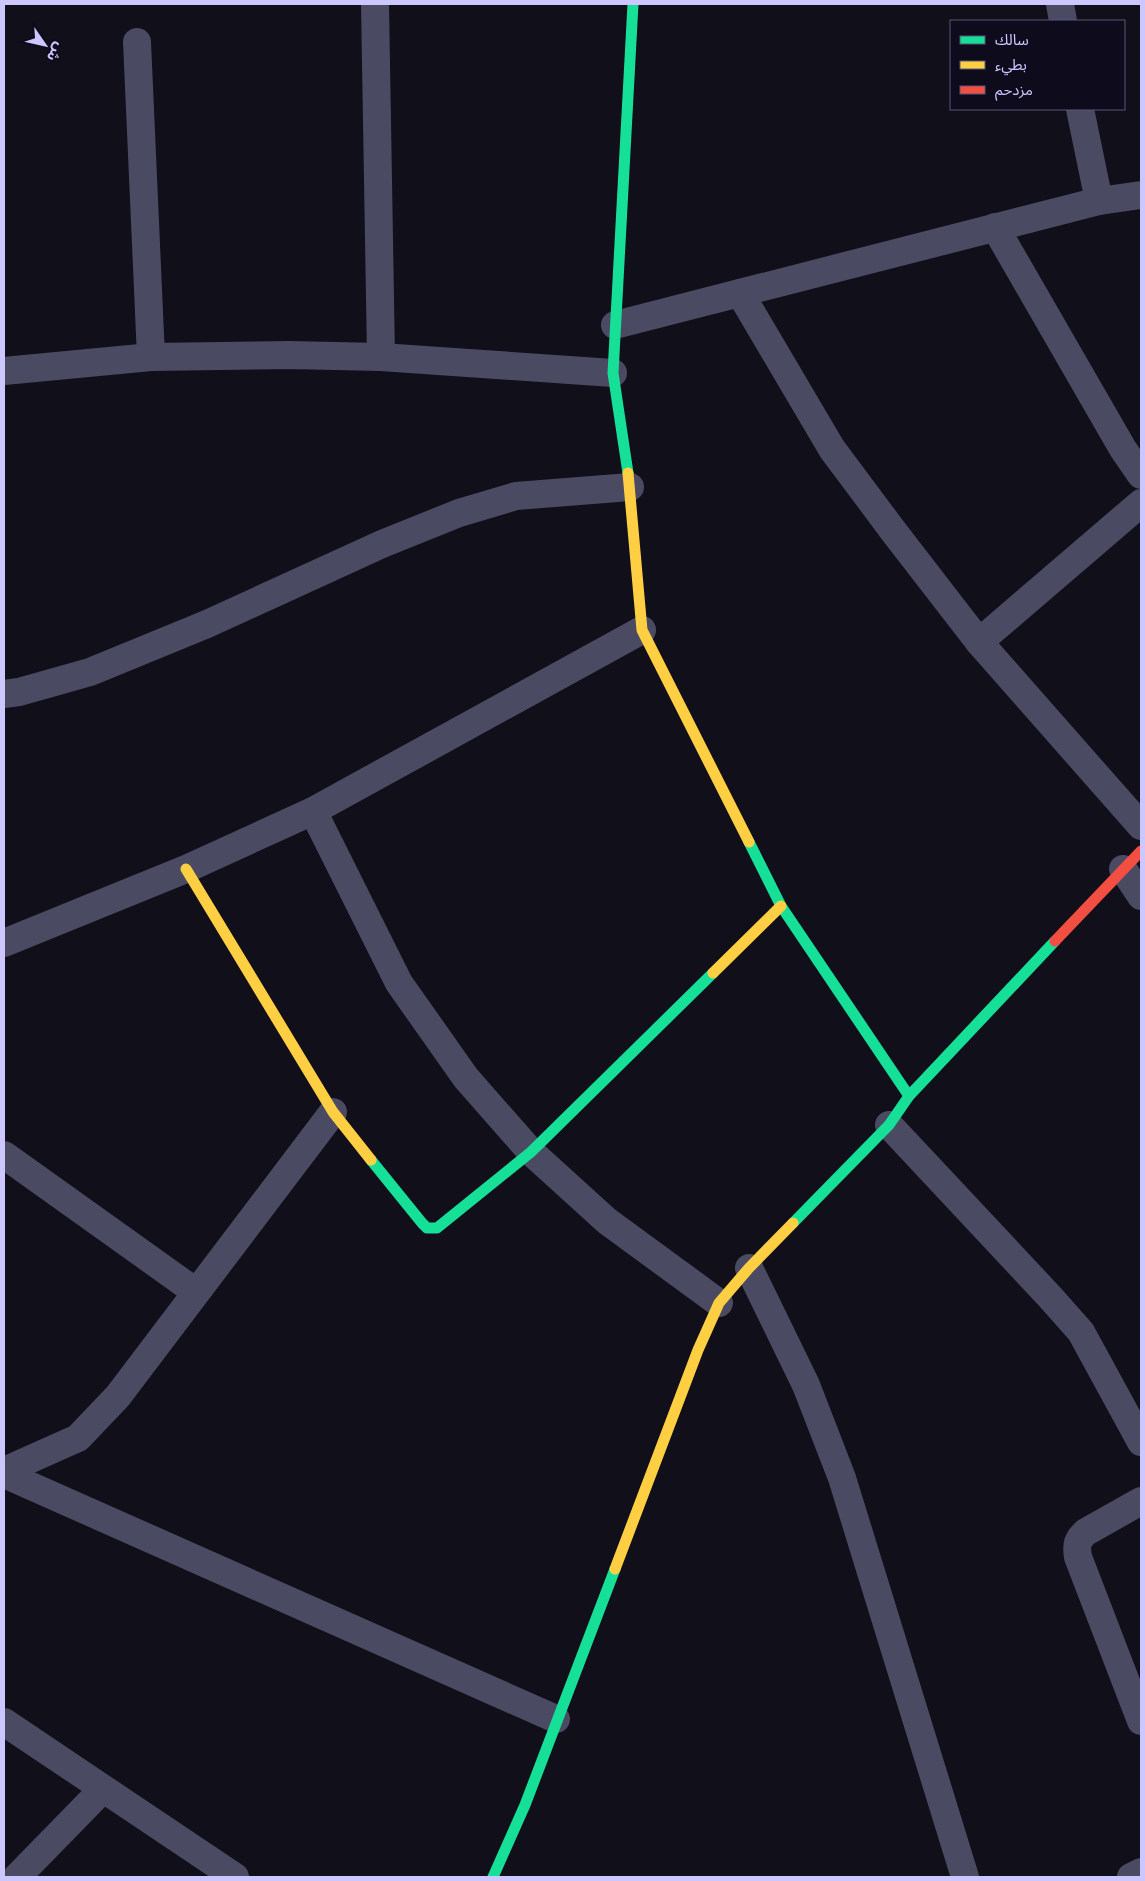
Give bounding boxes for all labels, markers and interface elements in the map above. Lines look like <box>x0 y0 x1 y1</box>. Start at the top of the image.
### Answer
north arrow <box>20 20 70 70</box>
legend <box>950 20 1125 110</box>
text: سالك <box>995 29 1029 49</box>
text: ش <box>43 39 69 66</box>
text: بطيء <box>995 54 1027 76</box>
text: مزدحم <box>995 79 1033 101</box>

